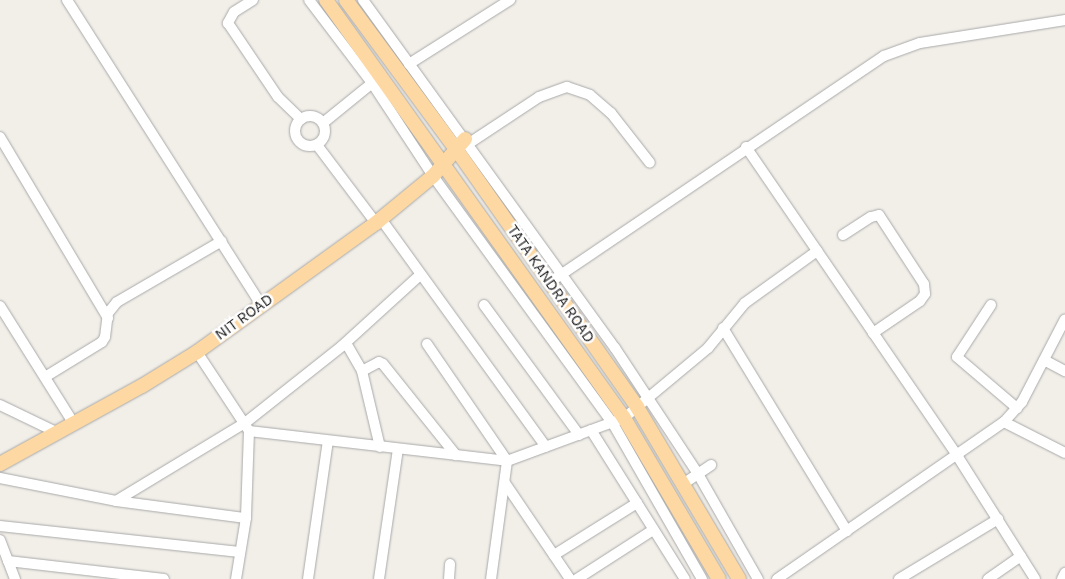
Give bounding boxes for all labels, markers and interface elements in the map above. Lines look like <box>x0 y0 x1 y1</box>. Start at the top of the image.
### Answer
street label: TATA KANDRA ROAD <box>503 221 599 347</box>
street label: NIT ROAD <box>211 290 277 344</box>

